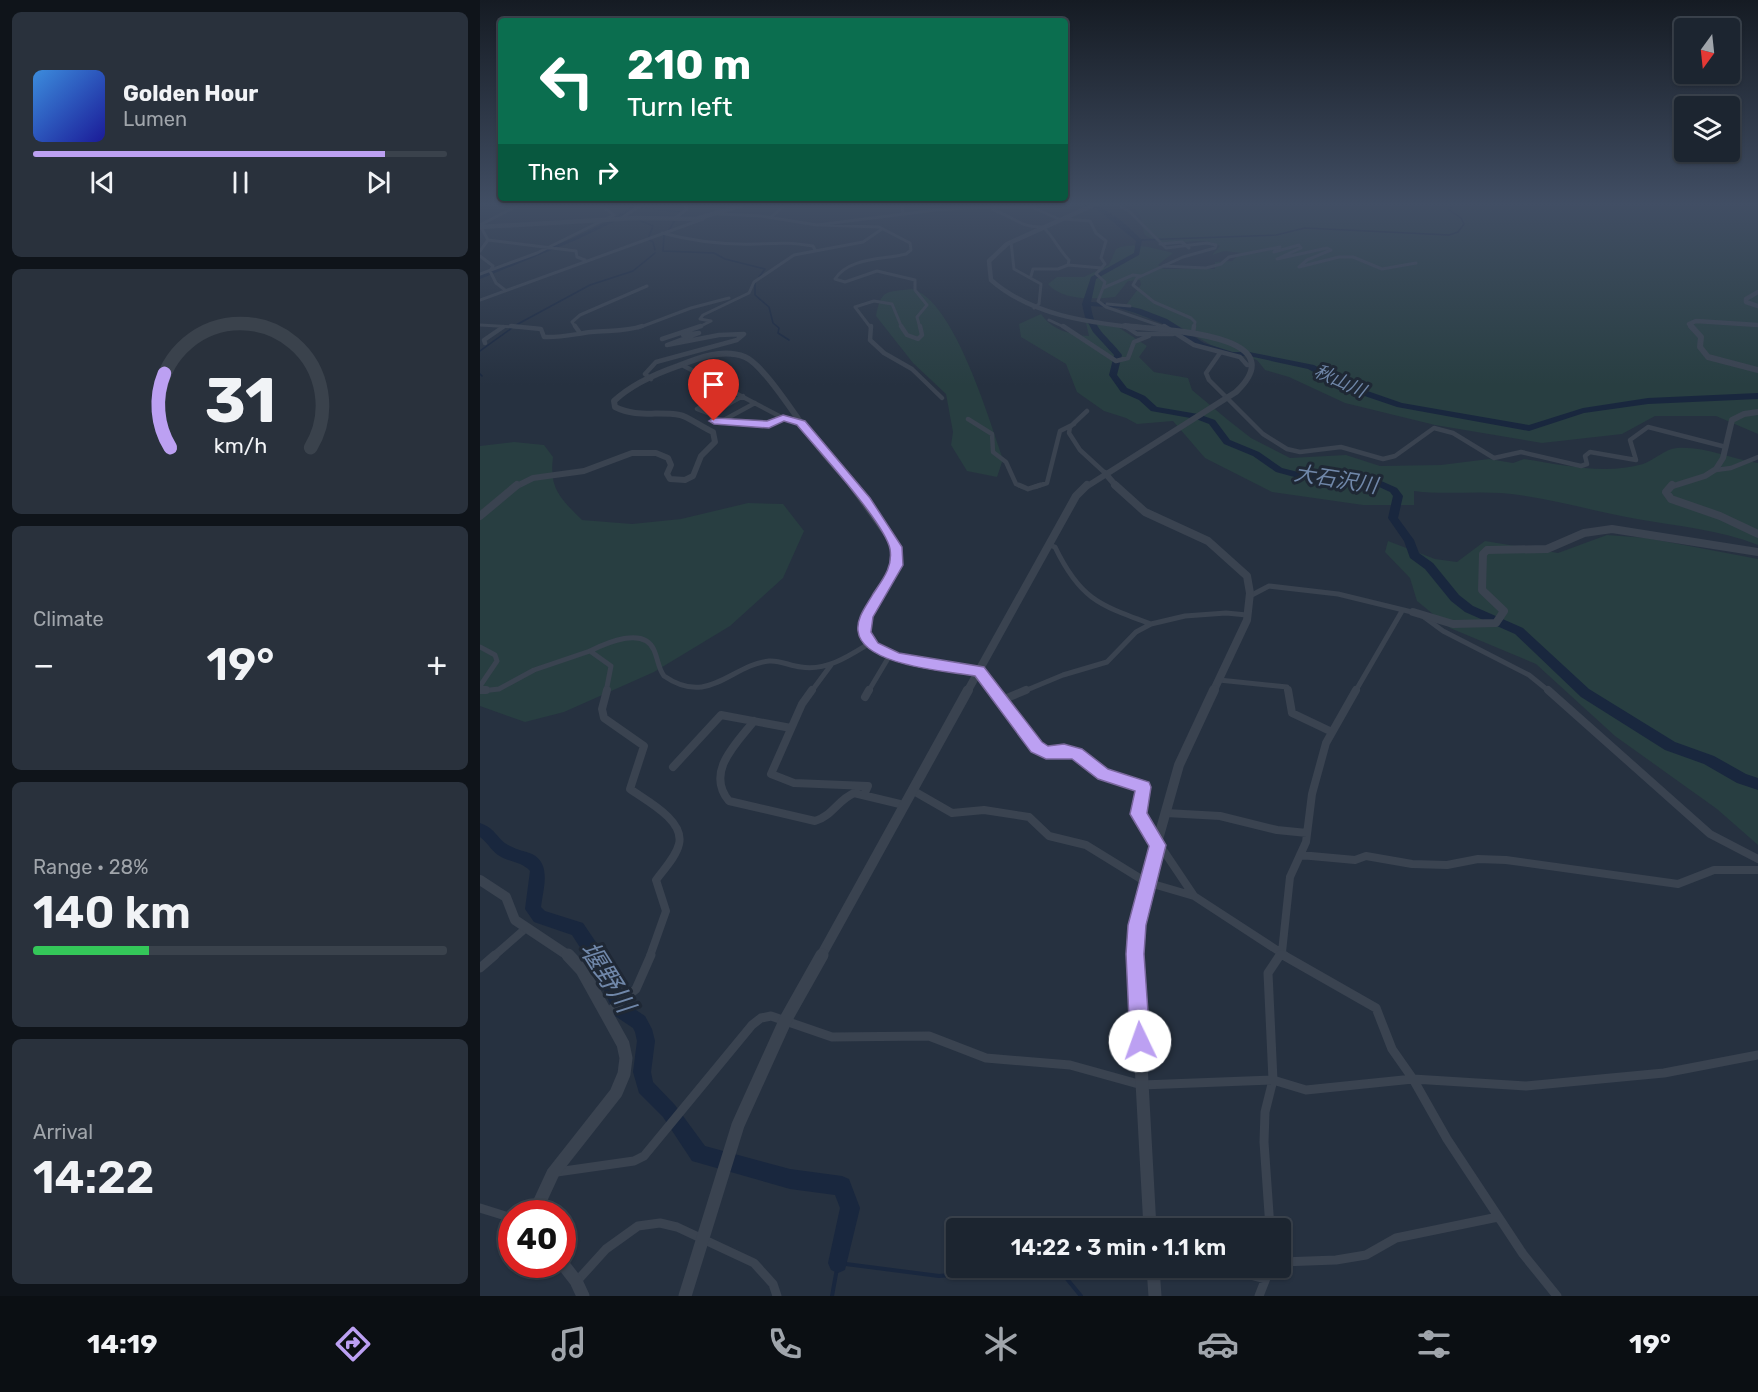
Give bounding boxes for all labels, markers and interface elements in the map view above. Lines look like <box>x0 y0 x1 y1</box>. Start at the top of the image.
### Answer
north arrow <box>1674 18 1740 84</box>
map controls <box>1674 18 1740 162</box>
text: 210 m <box>627 40 751 90</box>
icon: left <box>528 42 606 120</box>
text: Golden Hour <box>123 80 258 107</box>
text: Turn left <box>627 91 732 123</box>
button: layers <box>1674 96 1740 162</box>
text: Lumen <box>123 107 187 131</box>
icon: right <box>591 156 624 189</box>
text: Then <box>528 159 579 186</box>
icon: previous <box>86 166 119 199</box>
icon: pause <box>224 166 257 199</box>
icon: next <box>362 166 395 199</box>
pin <box>688 359 739 421</box>
water label: 秋山川 <box>1311 360 1371 403</box>
text: 31 <box>204 364 276 438</box>
icon: arrive <box>697 368 730 401</box>
text: km/h <box>213 434 267 459</box>
water label: 大石沢川 <box>1293 460 1381 498</box>
text: Climate <box>33 607 104 631</box>
text: 19° <box>206 638 274 691</box>
text: − <box>33 645 54 684</box>
text: + <box>426 645 447 684</box>
text: Range · 28% <box>33 855 148 879</box>
text: 140 km <box>33 886 191 939</box>
water label: 堰野川 <box>573 936 642 1021</box>
position arrow <box>1108 1009 1172 1073</box>
text: Arrival <box>33 1120 93 1144</box>
text: 14:22 <box>33 1151 154 1204</box>
speed limit sign: 40 <box>498 1200 576 1278</box>
text: 14:22 · 3 min · 1.1 km <box>1011 1234 1226 1261</box>
icon: directions <box>332 1323 374 1365</box>
icon: music <box>548 1323 590 1365</box>
icon: phone <box>764 1323 806 1365</box>
icon: climate <box>980 1323 1022 1365</box>
icon: car <box>1197 1323 1239 1365</box>
icon: filters <box>1413 1323 1455 1365</box>
text: 14:19 <box>87 1328 158 1360</box>
text: 19° <box>1629 1328 1671 1360</box>

